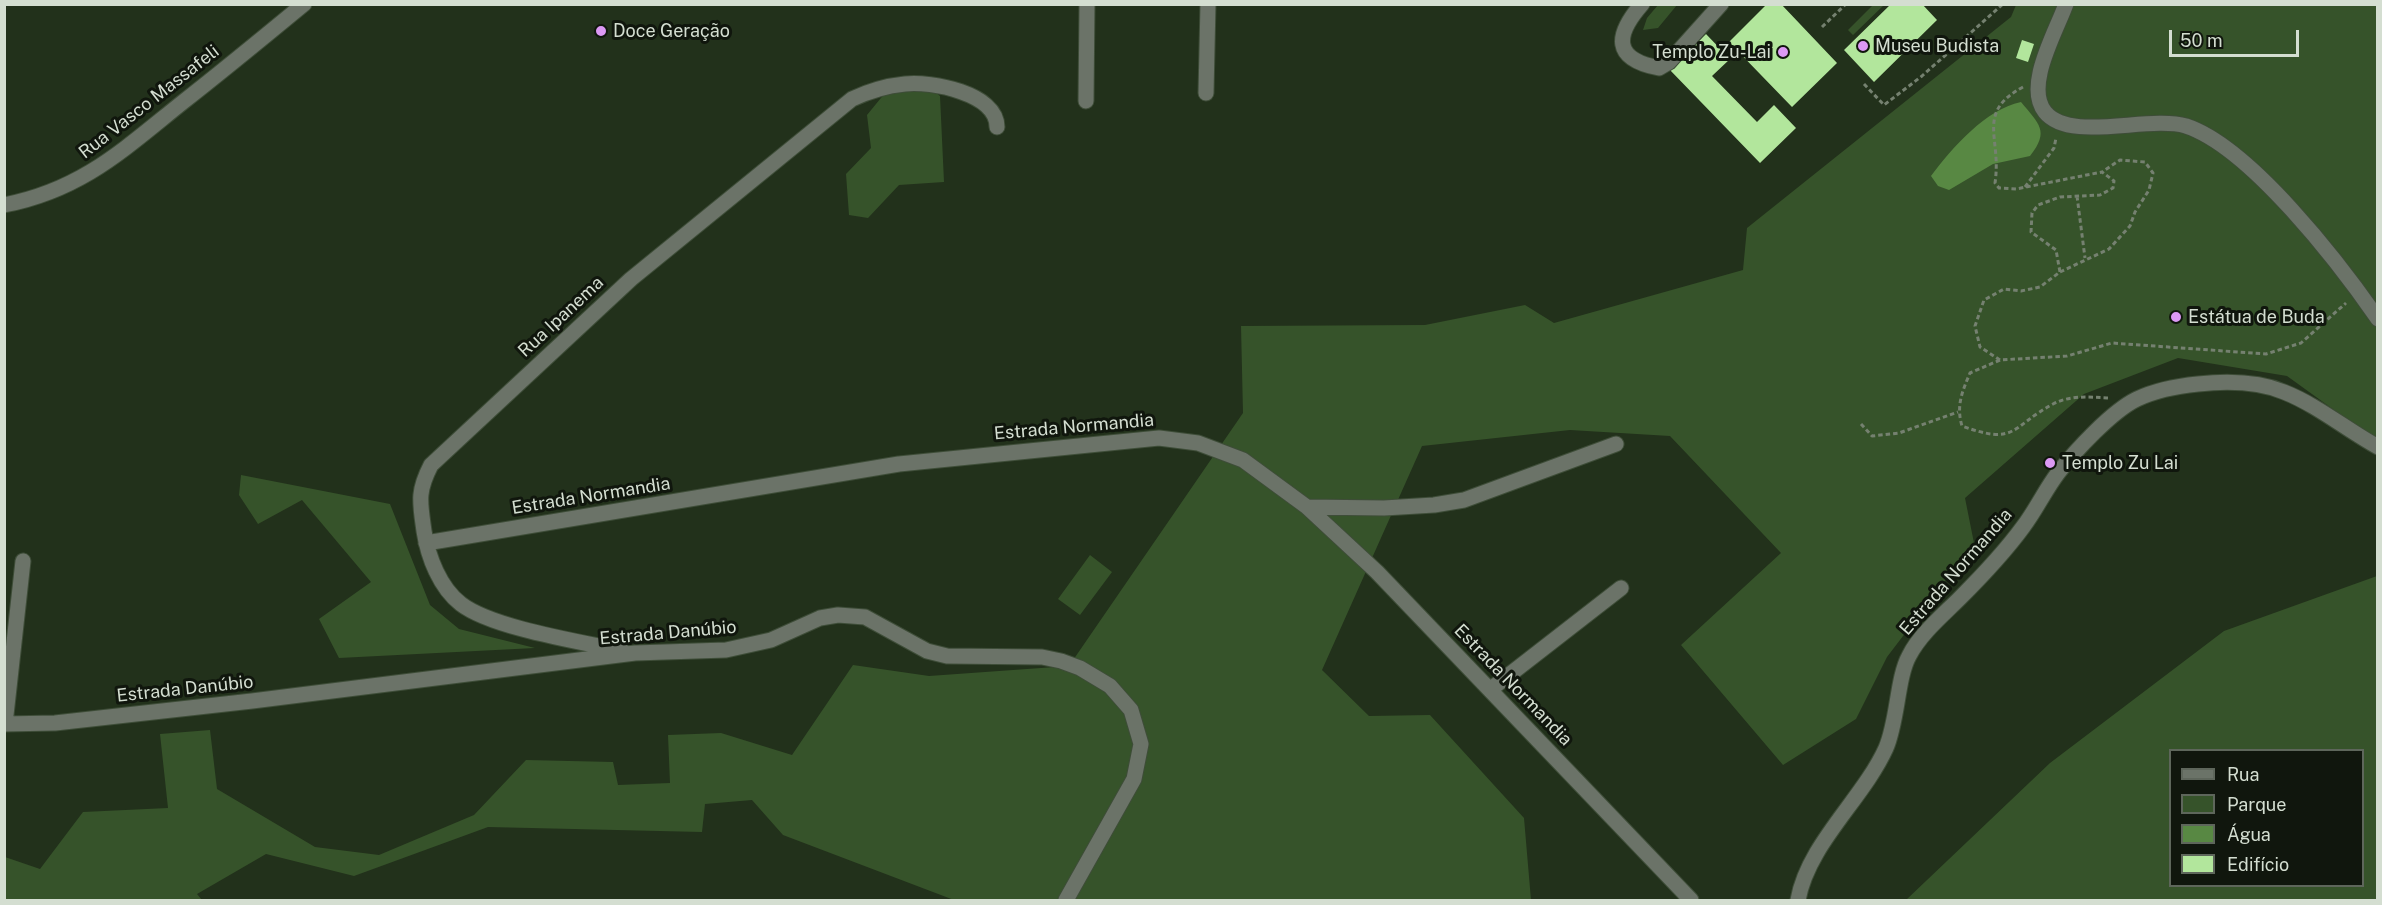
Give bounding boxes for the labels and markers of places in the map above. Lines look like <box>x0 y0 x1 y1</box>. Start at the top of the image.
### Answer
place label: Doce Geração <box>613 20 730 42</box>
marker: Doce Geração <box>594 24 608 38</box>
place label: Museu Budista <box>1875 35 1999 57</box>
marker: Museu Budista <box>1856 39 1870 53</box>
place label: Templo Zu-Lai <box>1652 41 1771 63</box>
marker: Templo Zu-Lai <box>1776 45 1790 59</box>
place label: Estátua de Buda <box>2188 306 2325 328</box>
marker: Estátua de Buda <box>2169 310 2183 324</box>
place label: Templo Zu Lai <box>2062 452 2178 474</box>
marker: Templo Zu Lai <box>2043 456 2057 470</box>

